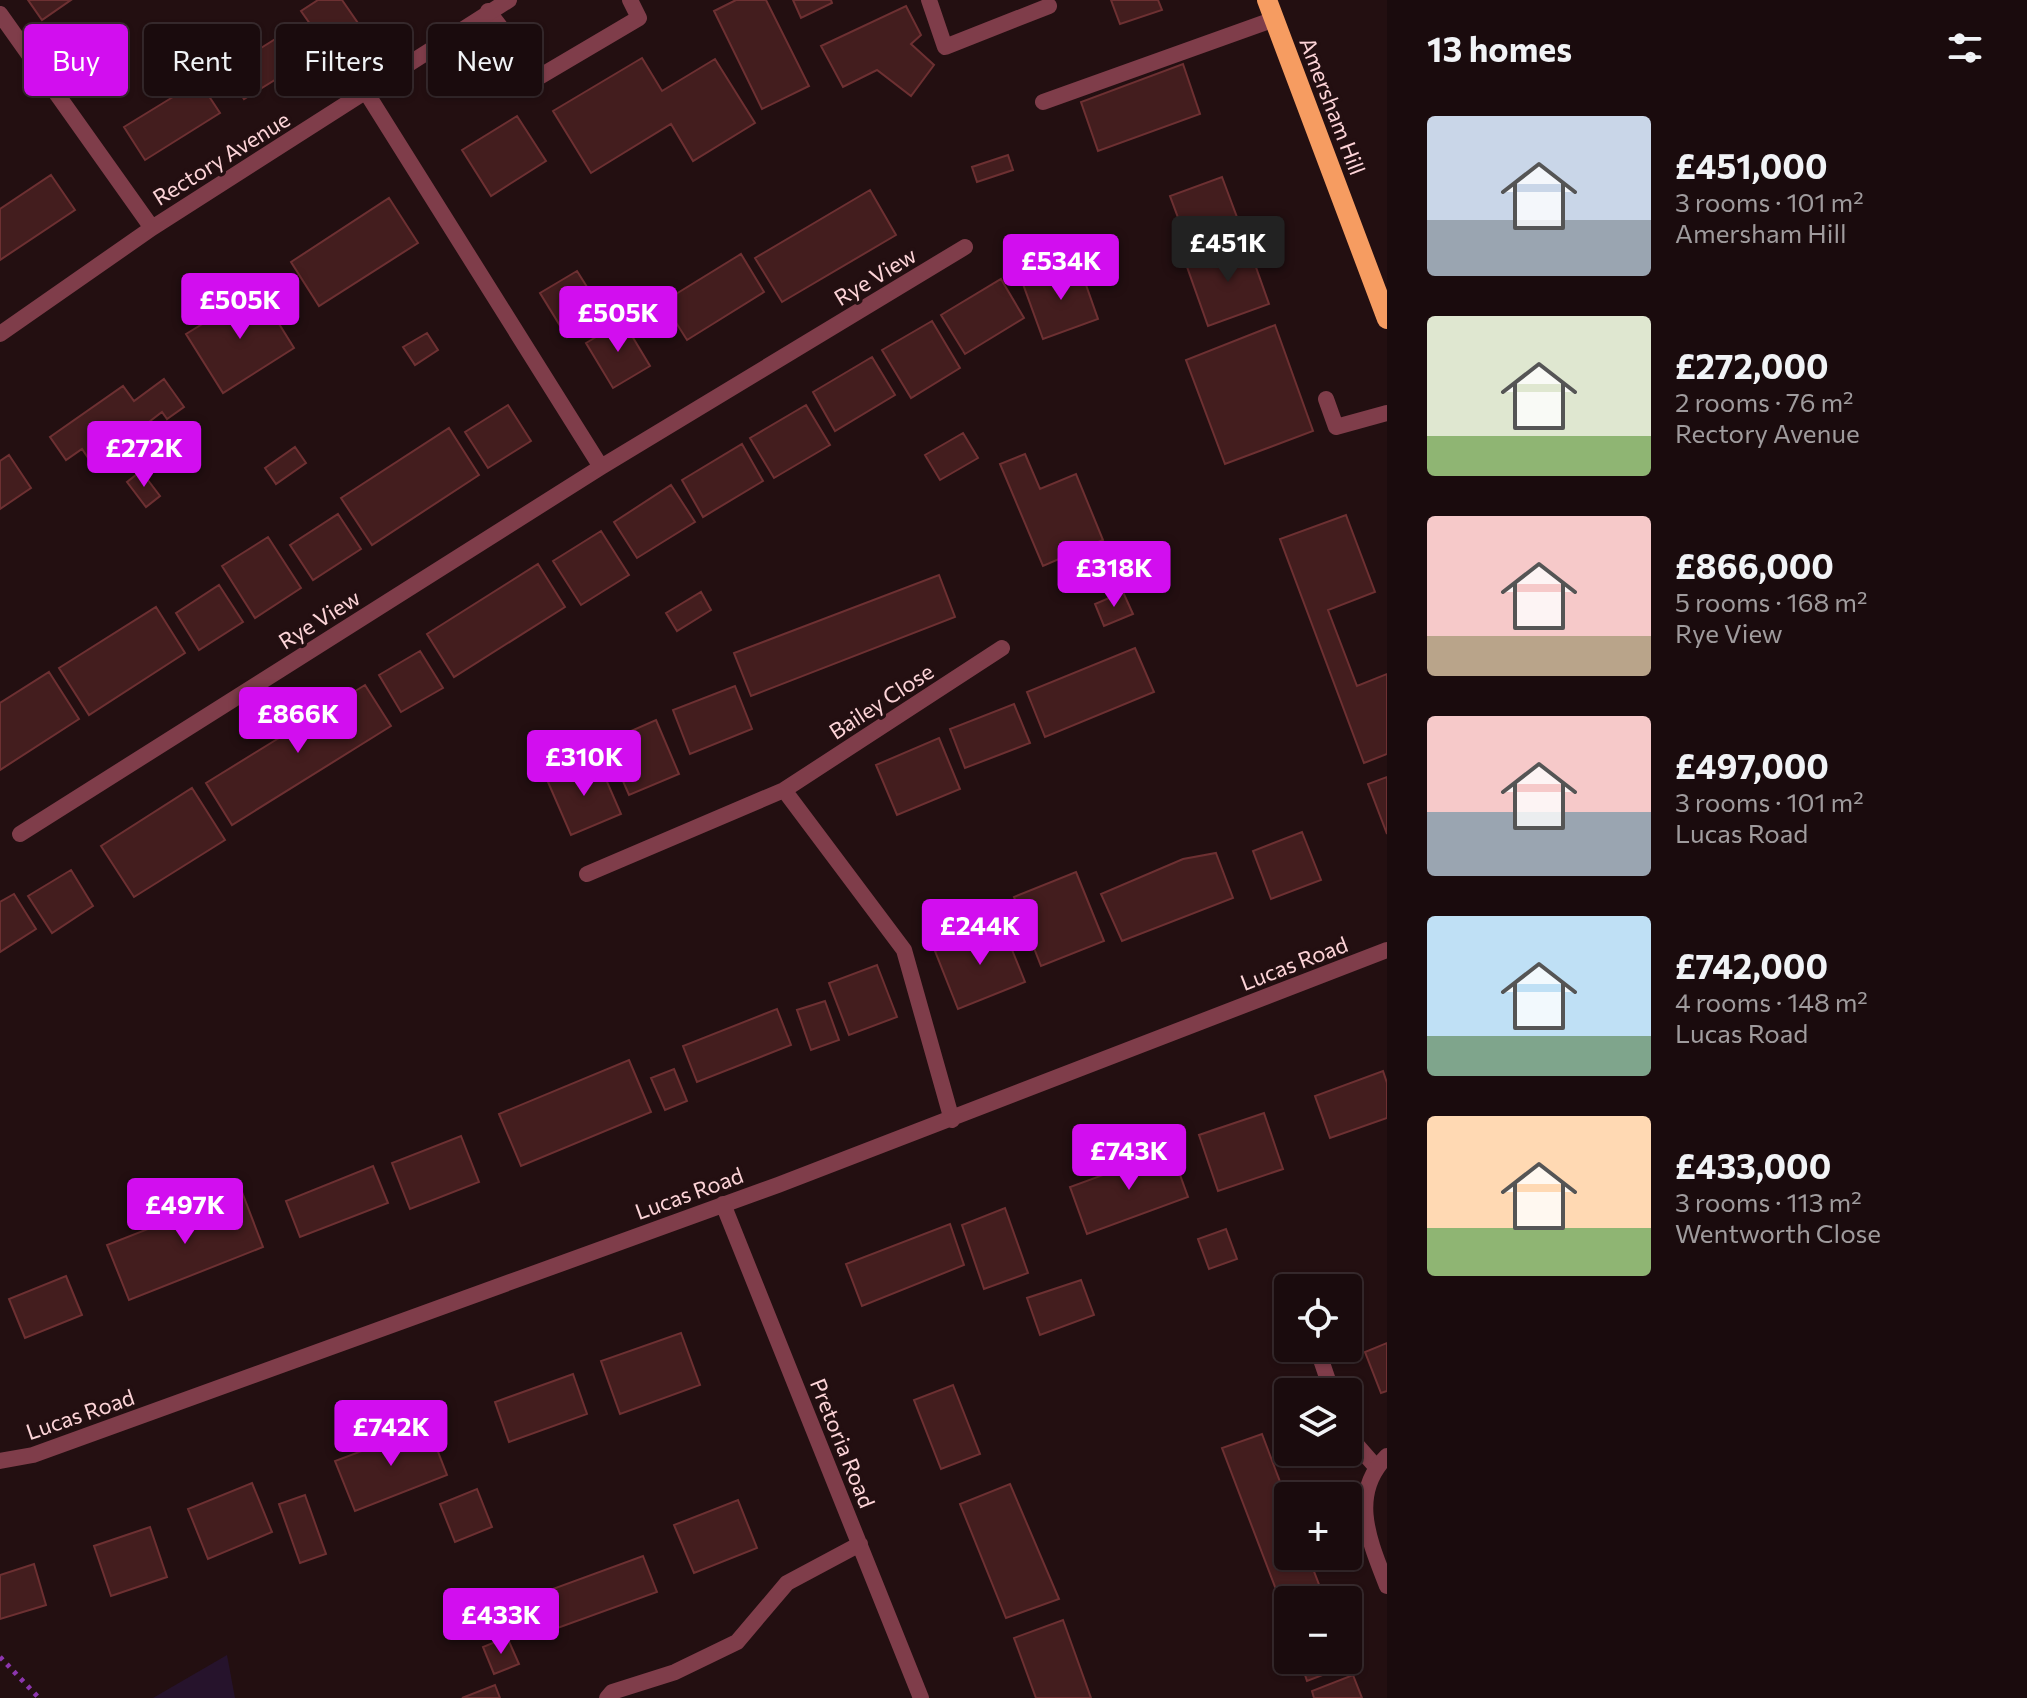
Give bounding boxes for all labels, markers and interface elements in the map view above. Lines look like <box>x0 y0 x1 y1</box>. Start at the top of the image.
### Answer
chip: Buy <box>24 24 128 96</box>
chip: Rent <box>144 24 260 96</box>
chip: Filters <box>276 24 412 96</box>
chip: New <box>428 24 542 96</box>
icon: filters <box>1943 26 1987 70</box>
text: 13 homes <box>1427 27 1572 69</box>
street label: Amersham Hill <box>1294 33 1372 179</box>
street label: Rectory Avenue <box>148 105 294 211</box>
text: £451,000 <box>1675 144 1828 186</box>
icon: home <box>1491 148 1587 244</box>
text: 3 rooms · 101 m² <box>1675 186 1864 217</box>
pin: £451K <box>1172 216 1284 284</box>
text: Amersham Hill <box>1675 217 1847 248</box>
text: £451K <box>1190 226 1266 257</box>
pin: £534K <box>1005 234 1117 302</box>
street label: Rye View <box>829 241 921 311</box>
text: £534K <box>1021 244 1101 275</box>
pin: £505K <box>184 273 296 341</box>
text: £505K <box>199 283 281 314</box>
pin: £505K <box>562 286 674 354</box>
text: £505K <box>577 296 659 327</box>
text: £272,000 <box>1675 344 1829 386</box>
icon: home <box>1491 348 1587 444</box>
text: 2 rooms · 76 m² <box>1675 386 1854 417</box>
text: Rectory Avenue <box>1675 417 1860 448</box>
pin: £272K <box>88 421 200 489</box>
text: £272K <box>105 431 183 462</box>
pin: £318K <box>1058 541 1170 609</box>
text: £866,000 <box>1675 544 1834 586</box>
icon: home <box>1491 548 1587 644</box>
text: £318K <box>1076 551 1152 582</box>
street label: Rye View <box>273 583 365 655</box>
text: 5 rooms · 168 m² <box>1675 586 1867 617</box>
text: Rye View <box>1675 617 1783 648</box>
street label: Bailey Close <box>824 657 938 745</box>
pin: £866K <box>242 687 354 755</box>
text: £866K <box>257 697 339 728</box>
pin: £310K <box>528 730 640 798</box>
text: £310K <box>545 740 623 771</box>
text: £497,000 <box>1675 744 1829 786</box>
icon: home <box>1491 748 1587 844</box>
text: 3 rooms · 101 m² <box>1675 786 1864 817</box>
text: Lucas Road <box>1675 817 1808 848</box>
pin: £244K <box>924 899 1036 967</box>
text: £244K <box>940 909 1020 940</box>
street label: Lucas Road <box>1236 930 1352 996</box>
text: £742,000 <box>1675 944 1828 986</box>
icon: home <box>1491 948 1587 1044</box>
text: 4 rooms · 148 m² <box>1675 986 1868 1017</box>
text: Lucas Road <box>1675 1017 1808 1048</box>
pin: £743K <box>1073 1124 1185 1192</box>
text: £743K <box>1090 1134 1168 1165</box>
text: £433,000 <box>1675 1144 1831 1186</box>
icon: home <box>1491 1148 1587 1244</box>
street label: Lucas Road <box>631 1161 747 1225</box>
pin: £497K <box>129 1178 241 1246</box>
text: 3 rooms · 113 m² <box>1675 1186 1862 1217</box>
text: £497K <box>145 1188 225 1219</box>
text: Wentworth Close <box>1675 1217 1881 1248</box>
map controls <box>1274 1274 1362 1674</box>
button: locate <box>1274 1274 1362 1362</box>
street label: Pretoria Road <box>805 1374 881 1512</box>
button: layers <box>1274 1378 1362 1466</box>
street label: Lucas Road <box>22 1383 138 1445</box>
pin: £742K <box>335 1400 447 1468</box>
text: £742K <box>352 1410 430 1441</box>
button: + <box>1274 1482 1362 1570</box>
button: − <box>1274 1586 1362 1674</box>
pin: £433K <box>445 1588 557 1656</box>
text: £433K <box>461 1598 541 1629</box>

